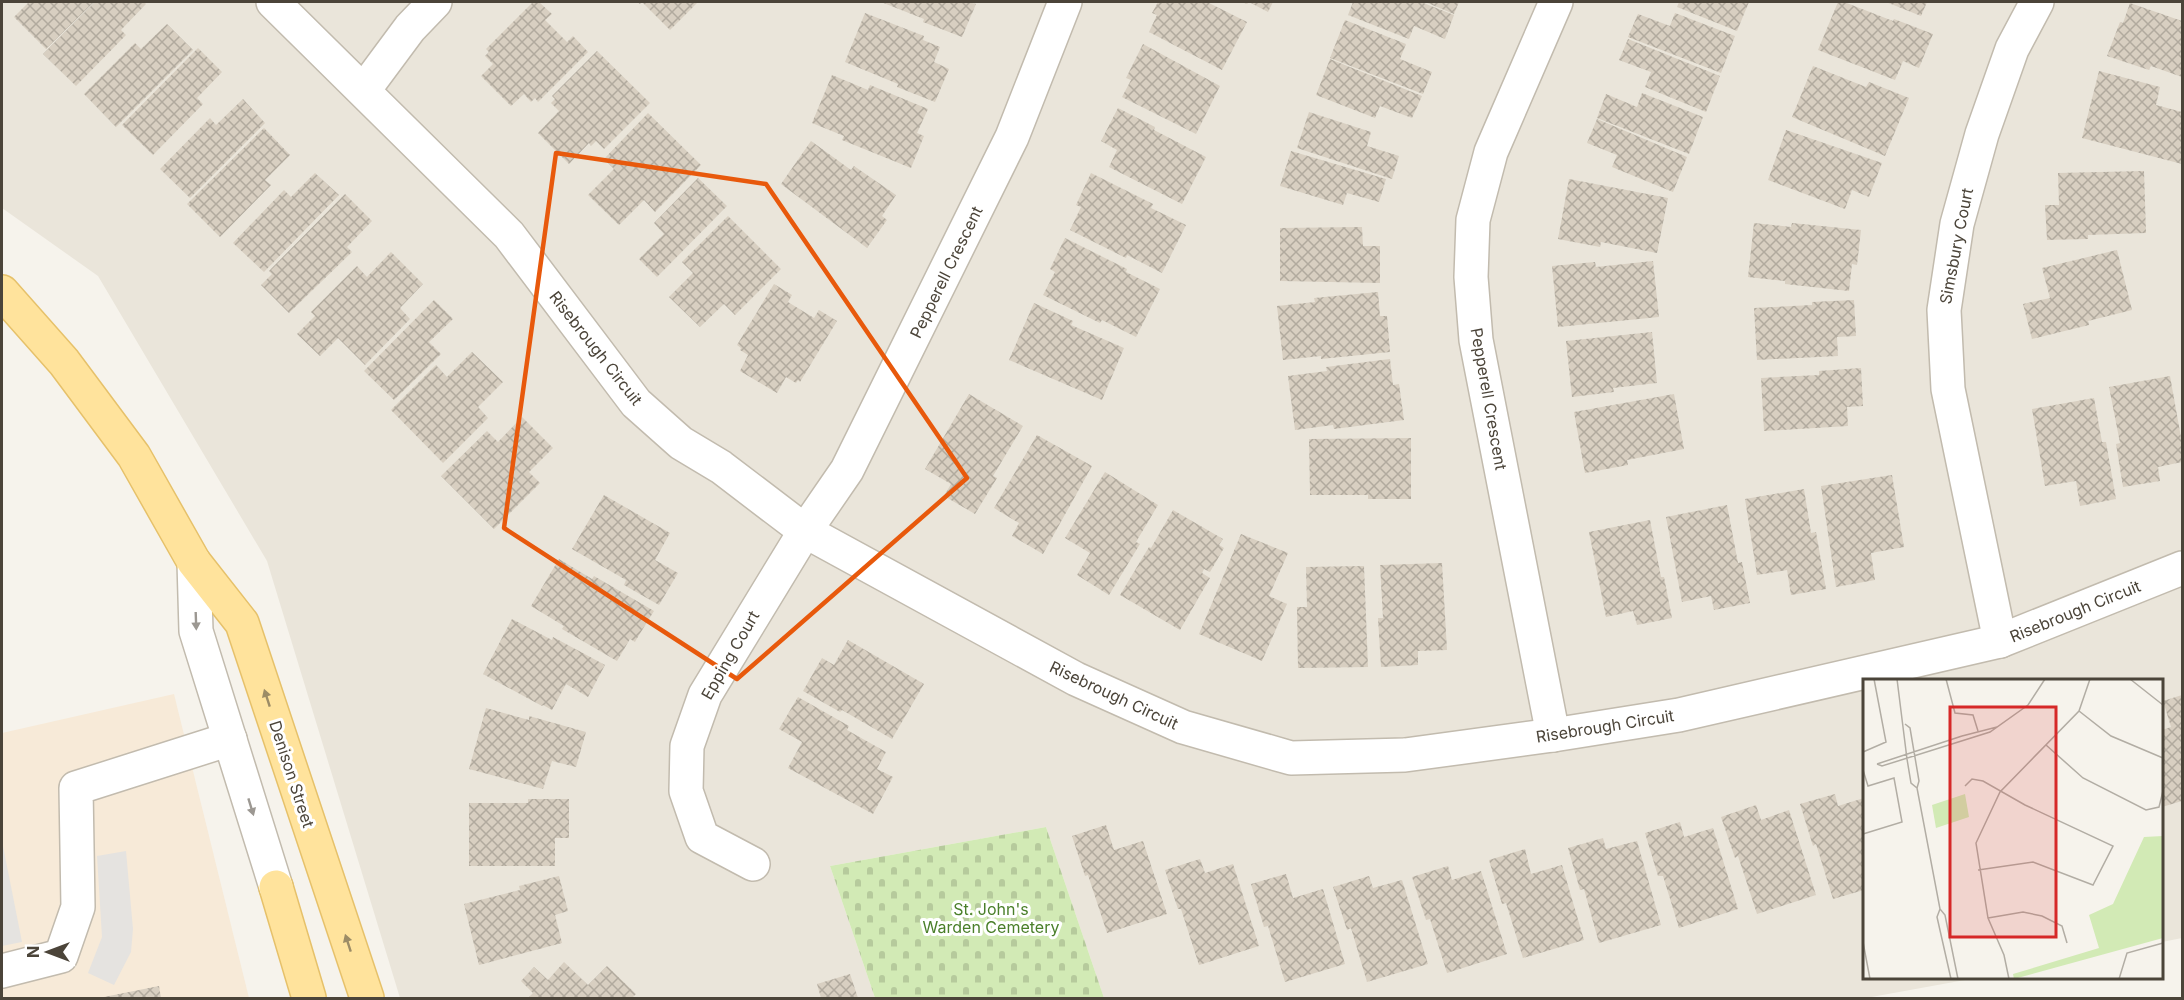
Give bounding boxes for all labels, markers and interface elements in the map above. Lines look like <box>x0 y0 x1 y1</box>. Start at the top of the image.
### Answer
street label: Simsbury Court <box>1935 186 1977 306</box>
street label: Pepperell Crescent <box>905 203 987 341</box>
street label: Risebrough Circuit <box>545 287 647 409</box>
street label: Pepperell Crescent <box>1467 326 1511 472</box>
street label: Risebrough Circuit <box>2007 576 2143 646</box>
street label: Epping Court <box>697 607 763 703</box>
one-way arrow <box>191 611 200 630</box>
street label: Risebrough Circuit <box>1047 656 1181 734</box>
inset map <box>1863 679 2163 979</box>
one-way arrow <box>262 689 271 707</box>
street label: Risebrough Circuit <box>1535 705 1675 747</box>
street label: Denison Street <box>265 718 319 830</box>
one-way arrow <box>247 798 256 816</box>
park label: St. John's Warden Cemetery <box>923 899 1059 937</box>
north arrow <box>18 922 78 982</box>
one-way arrow <box>343 934 353 952</box>
text: N <box>23 946 43 958</box>

